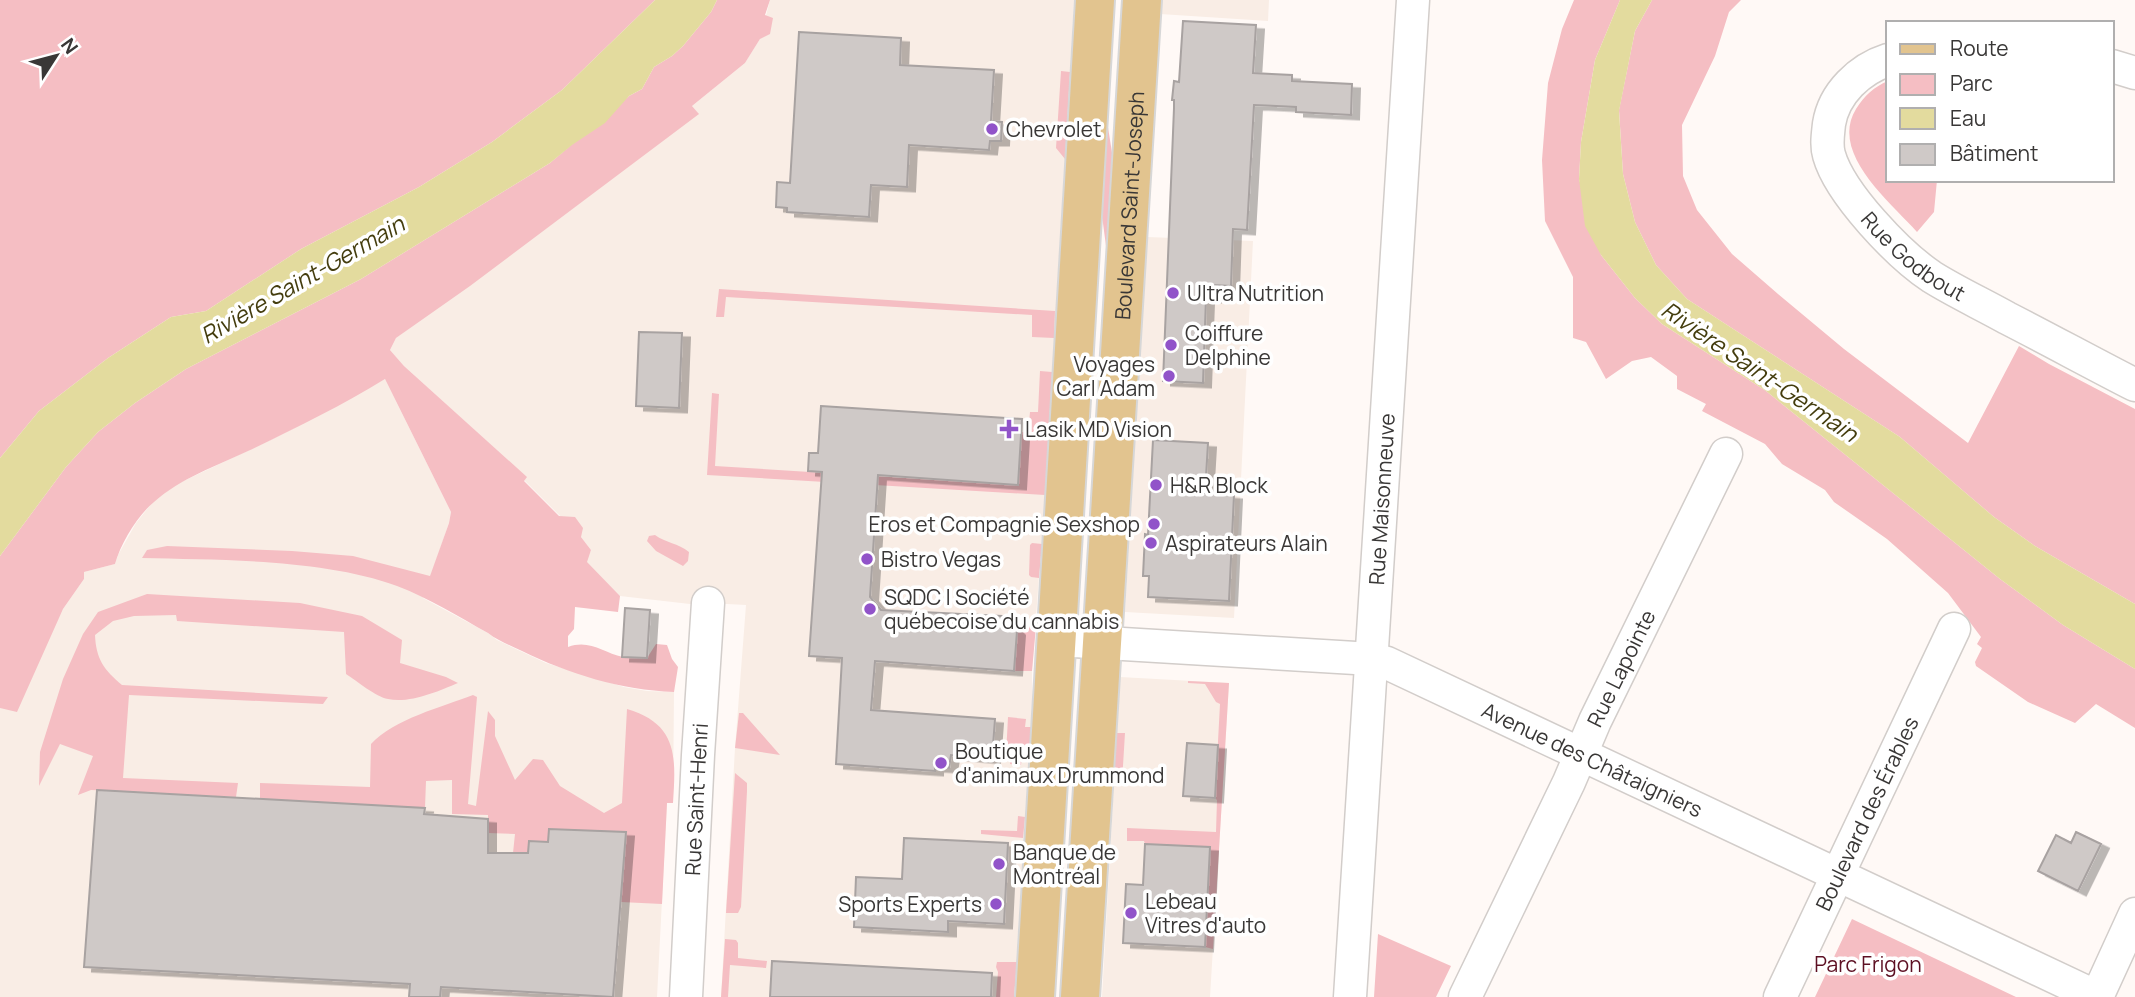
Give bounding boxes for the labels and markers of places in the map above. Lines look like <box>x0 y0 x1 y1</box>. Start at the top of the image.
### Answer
place label: Chevrolet <box>1006 115 1101 143</box>
marker: Chevrolet <box>984 121 1000 137</box>
place label: Ultra Nutrition <box>1187 279 1324 307</box>
marker: Ultra Nutrition <box>1165 285 1181 301</box>
place label: Coiffure Delphine <box>1185 319 1271 371</box>
marker: Coiffure Delphine <box>1163 337 1179 353</box>
place label: Voyages Carl Adam <box>1056 350 1155 402</box>
marker: Voyages Carl Adam <box>1161 368 1177 384</box>
place label: Lasik MD Vision <box>1025 415 1172 443</box>
marker: Lasik MD Vision <box>999 419 1019 439</box>
place label: H&R Block <box>1170 471 1268 499</box>
marker: H&R Block <box>1148 477 1164 493</box>
place label: Eros et Compagnie Sexshop <box>868 510 1140 538</box>
marker: Eros et Compagnie Sexshop <box>1146 516 1162 532</box>
place label: Aspirateurs Alain <box>1165 529 1328 557</box>
marker: Aspirateurs Alain <box>1143 535 1159 551</box>
place label: Bistro Vegas <box>881 545 1001 573</box>
marker: Bistro Vegas <box>859 551 875 567</box>
place label: SQDC | Société québecoise du cannabis <box>884 583 1119 635</box>
marker: SQDC | Société québecoise du cannabis <box>862 601 878 617</box>
place label: Boutique d'animaux Drummond <box>955 737 1165 789</box>
marker: Boutique d'animaux Drummond <box>933 755 949 771</box>
place label: Banque de Montréal <box>1013 838 1116 890</box>
marker: Banque de Montréal <box>991 856 1007 872</box>
place label: Lebeau Vitres d'auto <box>1145 887 1266 939</box>
place label: Sports Experts <box>838 890 982 918</box>
marker: Sports Experts <box>988 896 1004 912</box>
marker: Lebeau Vitres d'auto <box>1123 905 1139 921</box>

